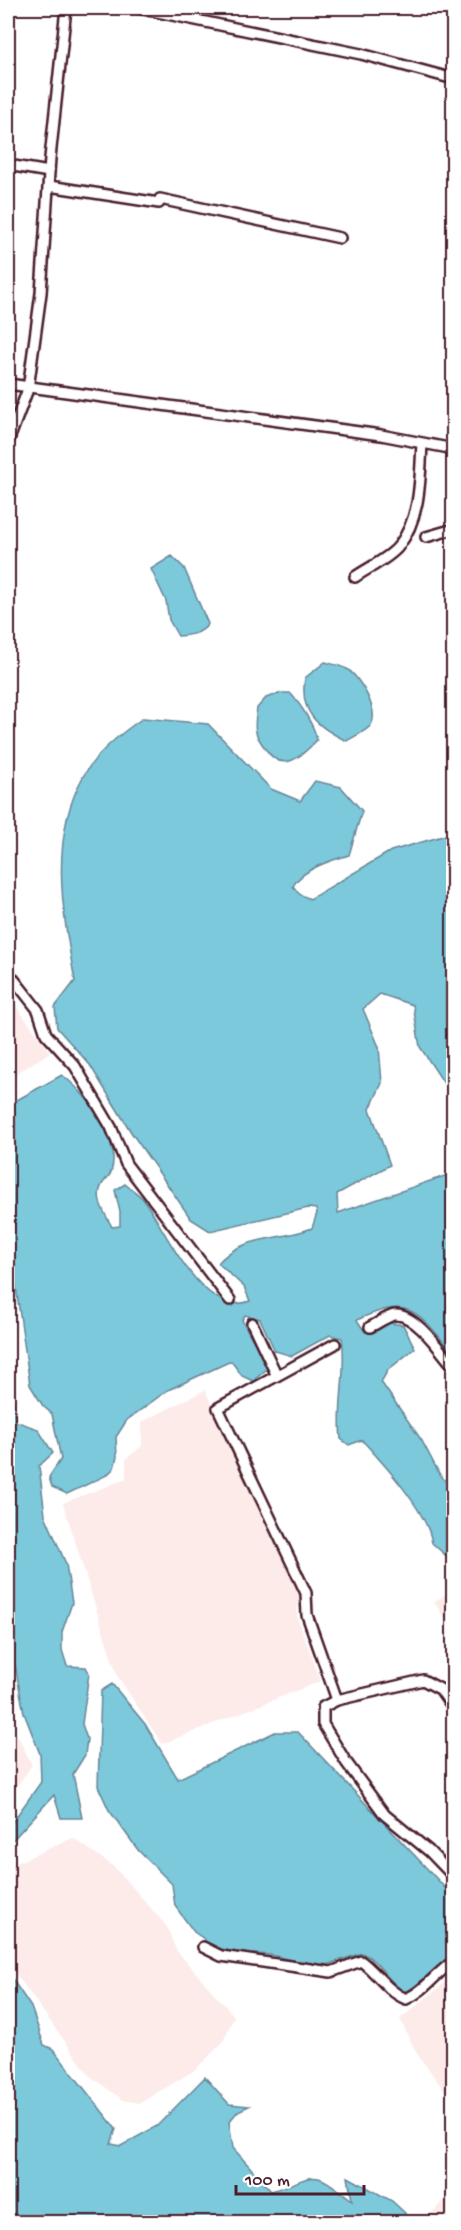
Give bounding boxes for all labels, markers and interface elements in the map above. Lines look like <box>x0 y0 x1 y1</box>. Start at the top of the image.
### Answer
scale bar <box>236 2158 364 2196</box>
text: 100 m <box>244 2171 290 2192</box>

